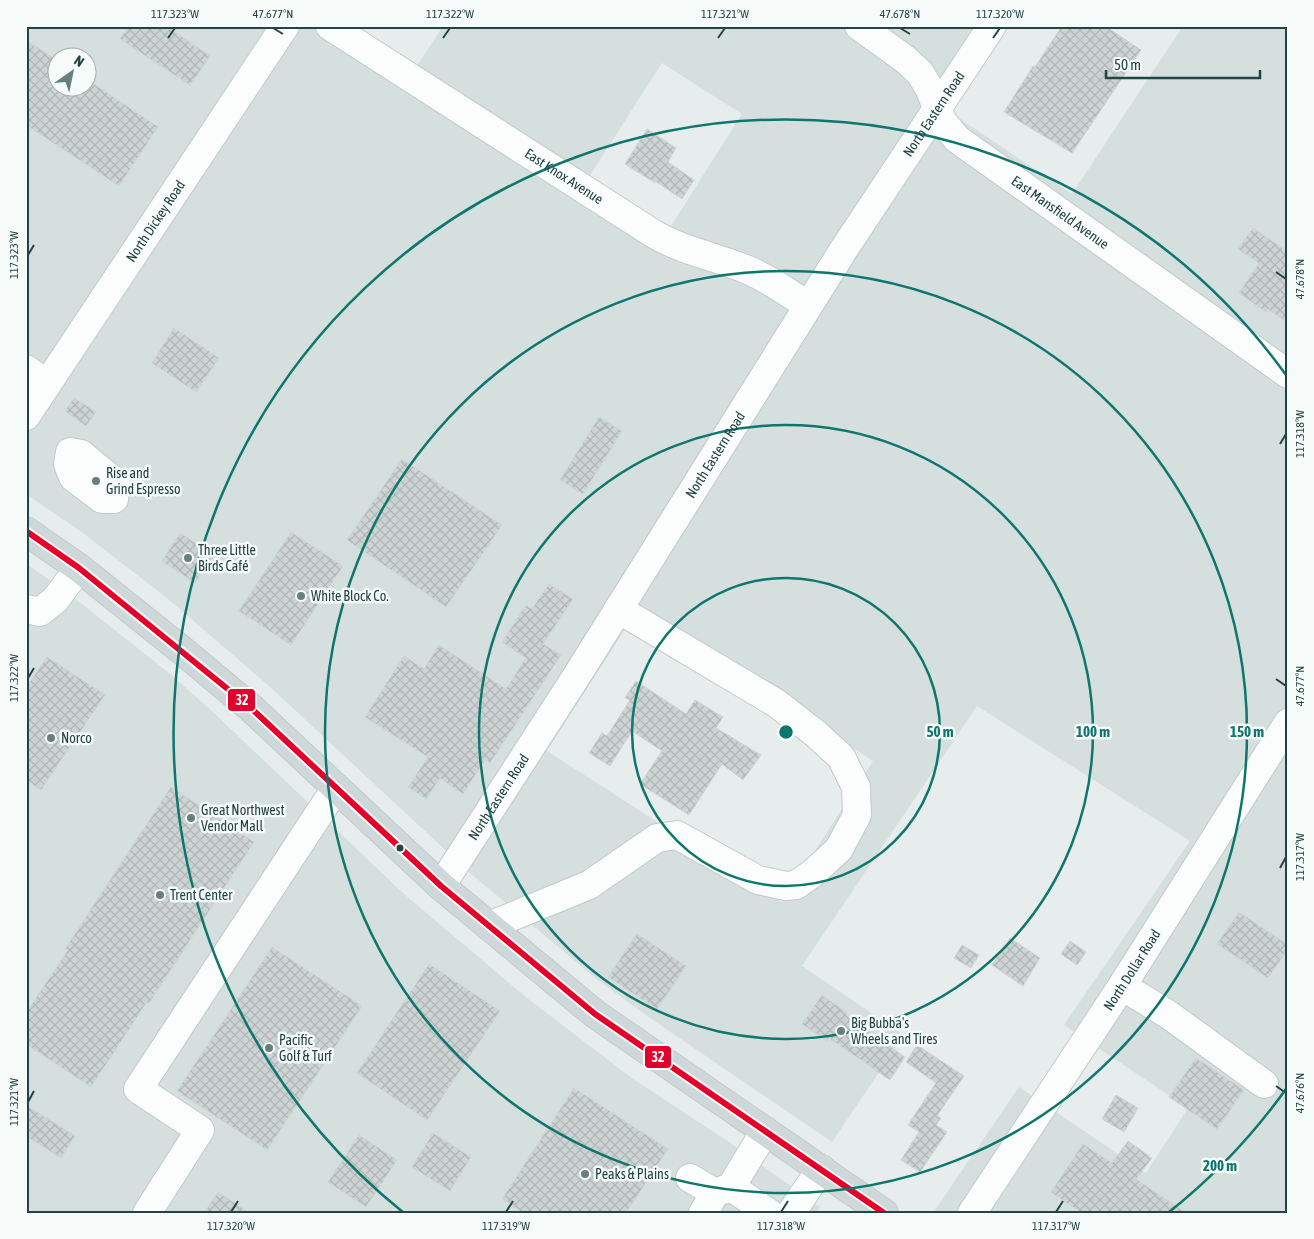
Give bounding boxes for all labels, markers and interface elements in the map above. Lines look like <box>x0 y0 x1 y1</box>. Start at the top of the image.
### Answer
text: 117.323°W <box>151 7 199 21</box>
text: 47.677°N <box>253 7 293 21</box>
text: 117.322°W <box>426 7 474 21</box>
text: 117.321°W <box>701 7 749 21</box>
text: 47.678°N <box>880 7 920 21</box>
text: 117.320°W <box>976 7 1024 21</box>
north arrow <box>48 48 98 98</box>
scale bar <box>1106 48 1260 80</box>
text: N <box>71 52 87 70</box>
text: 50 m <box>1114 56 1141 73</box>
street label: North Eastern Road <box>900 68 968 159</box>
street label: East Knox Avenue <box>522 145 606 207</box>
street label: East Mansfield Avenue <box>1009 172 1112 252</box>
street label: North Dickey Road <box>123 177 188 265</box>
text: 117.323°W <box>7 231 21 279</box>
text: 47.678°N <box>1293 259 1307 299</box>
street label: North Eastern Road <box>682 409 748 501</box>
text: 117.318°W <box>1293 410 1307 458</box>
place label: Rise and Grind Espresso <box>106 465 181 497</box>
marker: Rise and Grind Espresso <box>90 475 102 487</box>
place label: Three Little Birds Café <box>198 542 256 574</box>
marker: Three Little Birds Café <box>182 552 194 564</box>
place label: White Block Co. <box>311 588 389 604</box>
marker: White Block Co. <box>295 590 307 602</box>
text: 117.322°W <box>7 654 21 702</box>
text: 47.677°N <box>1293 666 1307 706</box>
line badge: 32 <box>227 688 256 712</box>
text: 32 <box>235 692 249 708</box>
centre of rings <box>777 723 795 741</box>
text: 50 m <box>927 723 954 740</box>
text: 100 m <box>1076 723 1110 740</box>
text: 150 m <box>1230 723 1264 740</box>
place label: Norco <box>61 730 92 746</box>
marker: Norco <box>45 732 57 744</box>
street label: North Eastern Road <box>465 751 532 843</box>
place label: Great Northwest Vendor Mall <box>201 802 285 834</box>
marker: Great Northwest Vendor Mall <box>185 812 197 824</box>
text: 117.317°W <box>1293 833 1307 881</box>
unlabelled marker <box>395 843 405 853</box>
place label: Trent Center <box>170 887 233 903</box>
marker: Trent Center <box>154 889 166 901</box>
street label: North Dollar Road <box>1100 926 1164 1013</box>
place label: Big Bubba's Wheels and Tires <box>851 1015 938 1047</box>
marker: Big Bubba's Wheels and Tires <box>835 1025 847 1037</box>
place label: Pacific Golf & Turf <box>279 1032 332 1064</box>
marker: Pacific Golf & Turf <box>263 1042 275 1054</box>
line badge: 32 <box>644 1045 672 1069</box>
text: 32 <box>651 1049 665 1065</box>
text: 47.676°N <box>1293 1073 1307 1113</box>
text: 117.321°W <box>7 1078 21 1126</box>
text: 200 m <box>1203 1157 1237 1174</box>
place label: Peaks & Plains <box>595 1166 669 1182</box>
marker: Peaks & Plains <box>579 1168 591 1180</box>
text: 117.320°W <box>207 1219 255 1233</box>
text: 117.319°W <box>482 1219 530 1233</box>
text: 117.318°W <box>757 1219 805 1233</box>
text: 117.317°W <box>1032 1219 1080 1233</box>

